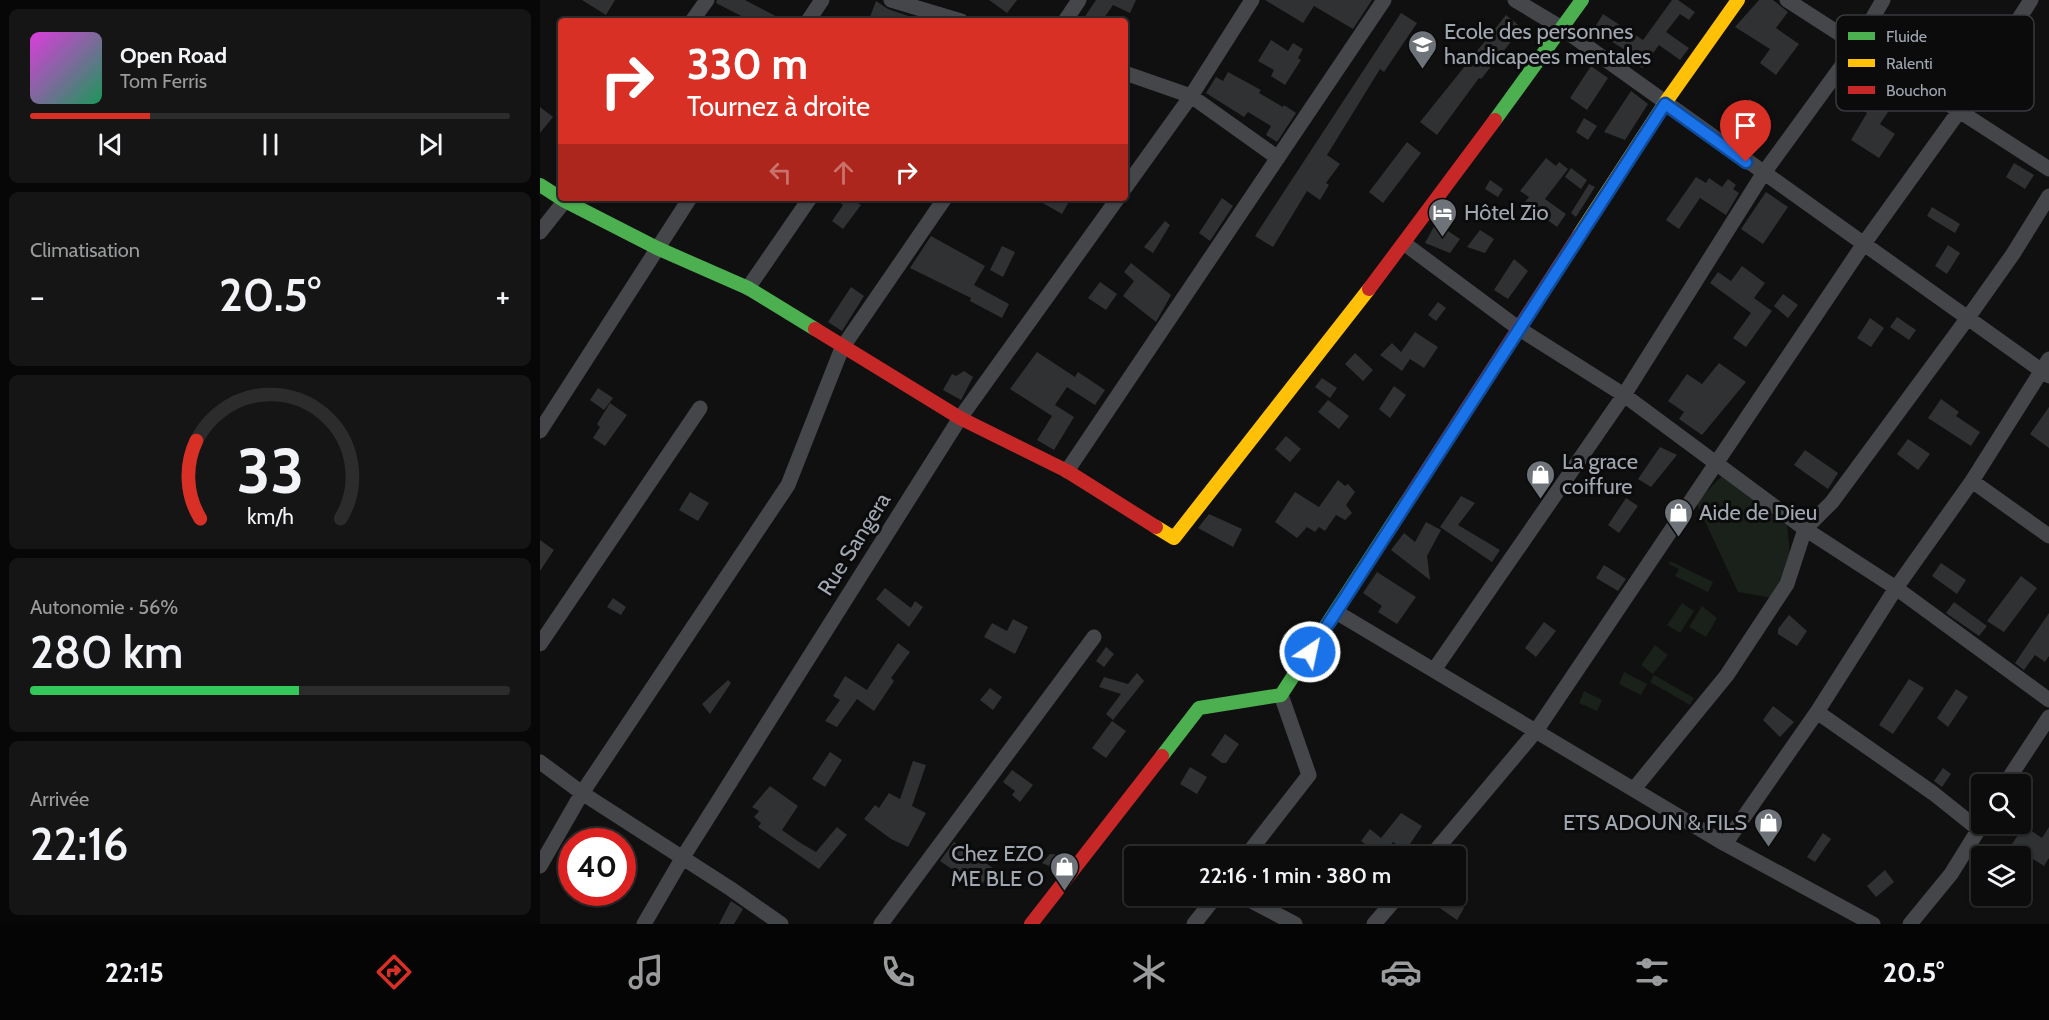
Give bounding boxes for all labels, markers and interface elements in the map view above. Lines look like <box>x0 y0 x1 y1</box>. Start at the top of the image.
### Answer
legend <box>1836 15 2034 111</box>
place label: Ecole des personnes handicapees mentales <box>1444 18 1651 70</box>
text: Fluide <box>1886 27 1927 46</box>
school or university icon: Ecole des personnes handicapees mentales <box>1407 28 1439 70</box>
text: 330 m <box>687 38 808 90</box>
text: Open Road <box>120 42 227 69</box>
icon: right <box>588 42 666 120</box>
text: Ralenti <box>1886 54 1933 73</box>
text: Tom Ferris <box>120 69 207 93</box>
text: Bouchon <box>1886 81 1946 100</box>
text: Tournez à droite <box>687 90 870 123</box>
pin <box>1720 100 1771 162</box>
icon: arrive <box>1729 109 1762 142</box>
icon: previous <box>94 128 127 161</box>
icon: pause <box>254 128 287 161</box>
icon: next <box>414 128 447 161</box>
icon: left <box>764 156 797 189</box>
icon: ahead <box>827 156 860 189</box>
icon: right <box>890 156 923 189</box>
hotel icon: Hôtel Zio <box>1427 196 1459 238</box>
place label: Hôtel Zio <box>1464 199 1549 226</box>
text: Climatisation <box>30 238 140 262</box>
text: 20.5° <box>219 268 321 322</box>
text: − <box>30 276 45 316</box>
text: + <box>495 276 510 316</box>
text: 33 <box>236 433 304 509</box>
place label: La grace coiffure <box>1562 448 1638 500</box>
shop icon: La grace coiffure <box>1525 458 1557 500</box>
street label: Rue Sangera <box>812 487 896 600</box>
shop icon: Aide de Dieu <box>1662 496 1694 538</box>
place label: Aide de Dieu <box>1699 499 1817 526</box>
text: km/h <box>247 503 293 529</box>
text: Autonomie · 56% <box>30 595 178 619</box>
position arrow <box>1278 620 1342 684</box>
text: 280 km <box>30 625 183 679</box>
map controls <box>1971 774 2031 906</box>
button: search <box>1971 774 2031 834</box>
text: Arrivée <box>30 787 89 811</box>
shop icon: ETS ADOUN & FILS <box>1752 806 1784 848</box>
place label: ETS ADOUN & FILS <box>1563 809 1747 836</box>
text: 22:16 <box>30 817 128 871</box>
speed limit sign: 40 <box>558 828 636 906</box>
place label: Chez EZO ME BLE O <box>951 840 1044 892</box>
button: layers <box>1971 846 2031 906</box>
shop icon: Chez EZO ME BLE O <box>1049 850 1081 892</box>
text: 22:16 · 1 min · 380 m <box>1199 862 1391 889</box>
icon: directions <box>373 951 415 993</box>
icon: music <box>625 951 667 993</box>
icon: phone <box>877 951 919 993</box>
icon: climate <box>1128 951 1170 993</box>
icon: car <box>1380 951 1422 993</box>
icon: filters <box>1631 951 1673 993</box>
text: 22:15 <box>105 956 164 989</box>
text: 20.5° <box>1883 956 1944 989</box>

